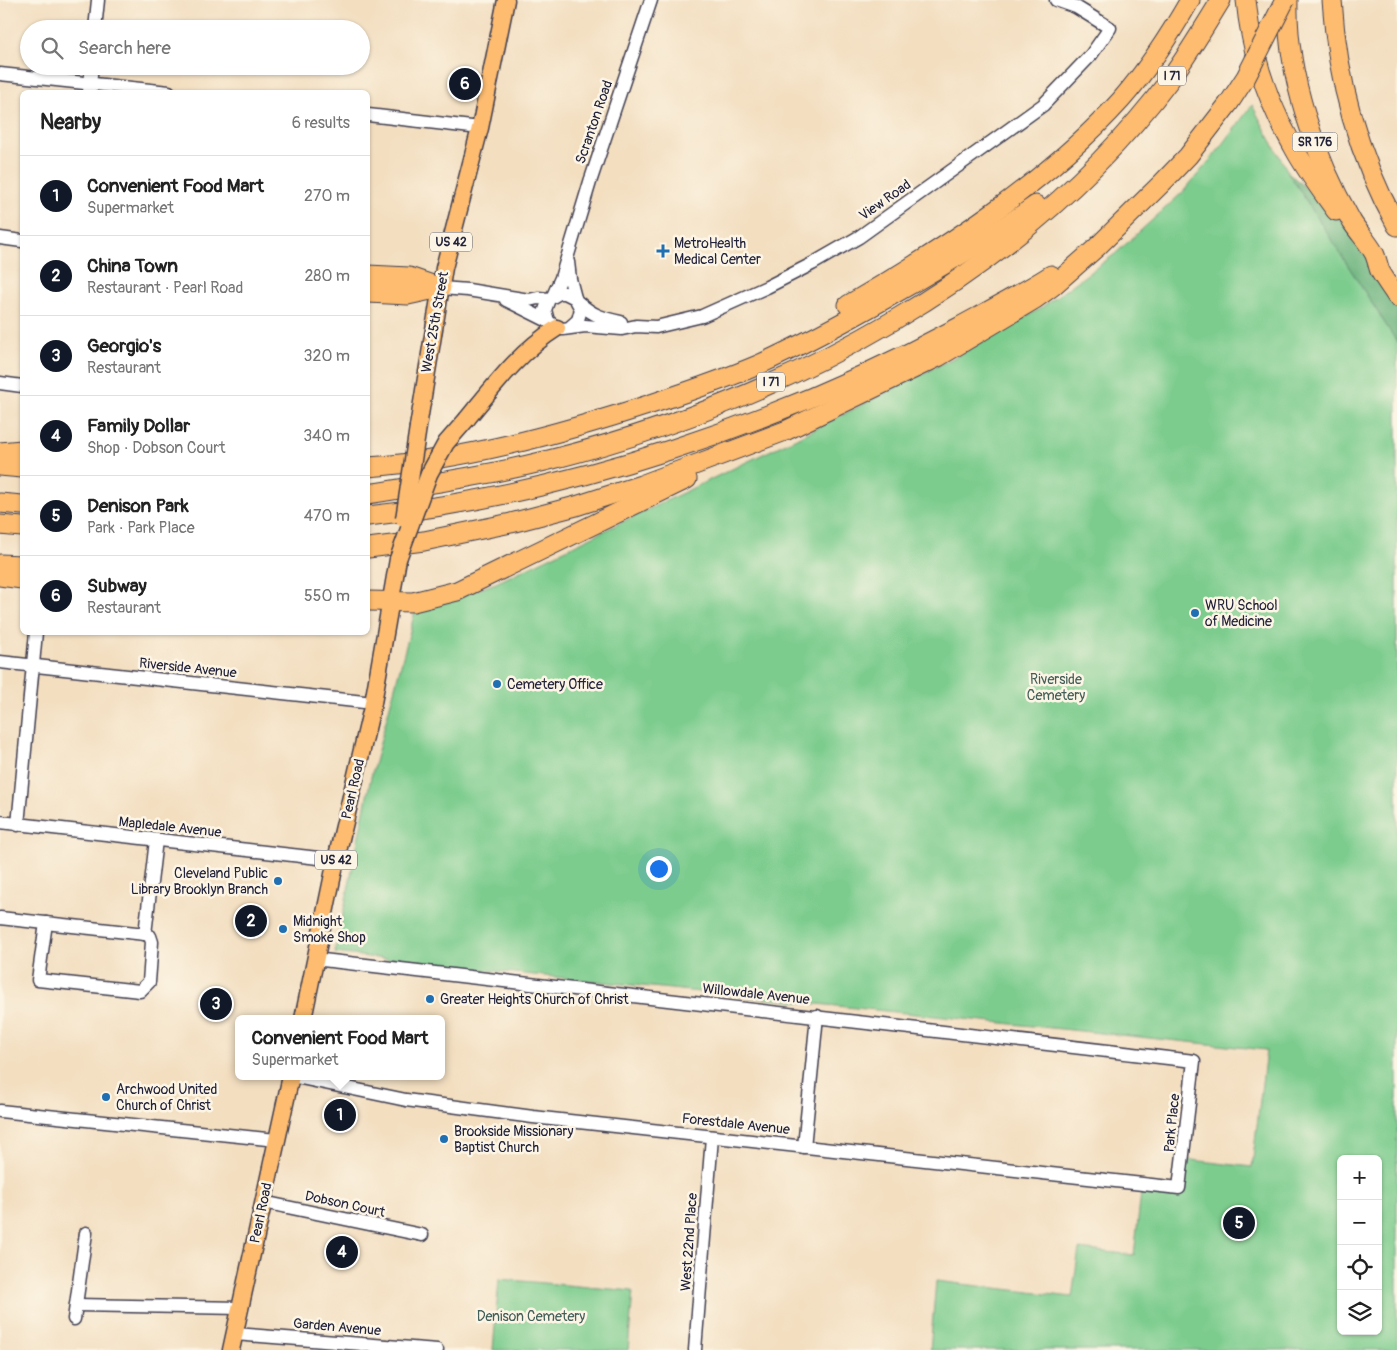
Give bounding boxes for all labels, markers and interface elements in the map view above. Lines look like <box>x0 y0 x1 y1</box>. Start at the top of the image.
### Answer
search box <box>20 20 370 75</box>
icon: search <box>38 34 66 62</box>
text: Search here <box>78 36 171 60</box>
pin: 6 <box>449 65 481 103</box>
road number: I 71 <box>1158 66 1186 85</box>
street label: Scranton Road <box>572 78 616 166</box>
text: Nearby <box>40 109 101 136</box>
text: 6 results <box>292 113 350 133</box>
road number: SR 176 <box>1292 132 1338 152</box>
text: Convenient Food Mart <box>87 174 264 198</box>
street label: View Road <box>856 176 914 224</box>
text: 1 <box>53 186 59 206</box>
text: 270 m <box>304 186 350 206</box>
text: Supermarket <box>87 198 174 218</box>
road number: US 42 <box>430 232 472 252</box>
place label: MetroHealth Medical Center <box>674 235 761 268</box>
marker: MetroHealth Medical Center <box>656 244 670 258</box>
text: China Town <box>87 254 178 278</box>
text: 2 <box>52 266 60 286</box>
text: 280 m <box>304 266 350 286</box>
street label: West 25th Street <box>418 270 452 374</box>
text: Restaurant · Pearl Road <box>87 278 243 298</box>
text: Georgio's <box>87 334 161 358</box>
text: 3 <box>52 346 60 366</box>
text: 320 m <box>304 346 350 366</box>
text: Restaurant <box>87 358 161 378</box>
road number: I 71 <box>757 372 785 392</box>
text: Family Dollar <box>87 414 190 438</box>
text: 4 <box>51 426 61 446</box>
text: 340 m <box>303 426 350 446</box>
text: Shop · Dobson Court <box>87 438 226 458</box>
text: Denison Park <box>87 494 189 518</box>
text: 5 <box>52 506 60 526</box>
text: 470 m <box>304 506 350 526</box>
text: Park · Park Place <box>87 518 195 538</box>
text: Subway <box>87 574 147 598</box>
text: 6 <box>51 586 61 606</box>
text: 550 m <box>304 586 350 606</box>
place label: WRU School of Medicine <box>1205 597 1278 630</box>
text: Restaurant <box>87 598 161 618</box>
marker: WRU School of Medicine <box>1189 607 1201 619</box>
street label: Riverside Avenue <box>138 654 238 682</box>
park label: Riverside Cemetery <box>1027 671 1085 704</box>
place label: Cemetery Office <box>507 676 603 693</box>
marker: Cemetery Office <box>491 678 503 690</box>
street label: Pearl Road <box>338 757 368 821</box>
street label: Mapledale Avenue <box>118 813 222 841</box>
road number: US 42 <box>315 850 357 870</box>
your location <box>646 856 672 882</box>
place label: Cleveland Public Library Brooklyn Branch <box>131 865 268 898</box>
marker: Cleveland Public Library Brooklyn Branch <box>272 875 284 887</box>
pin: 2 <box>235 902 267 940</box>
place label: Midnight Smoke Shop <box>293 913 366 946</box>
marker: Midnight Smoke Shop <box>277 923 289 935</box>
street label: Willowdale Avenue <box>702 980 810 1008</box>
pin: 3 <box>200 985 232 1023</box>
place label: Greater Heights Church of Christ <box>440 991 629 1008</box>
marker: Greater Heights Church of Christ <box>424 993 436 1005</box>
popup <box>235 1015 445 1080</box>
text: Convenient Food Mart <box>252 1026 428 1050</box>
text: Supermarket <box>252 1050 339 1070</box>
place label: Archwood United Church of Christ <box>116 1081 217 1114</box>
marker: Archwood United Church of Christ <box>100 1091 112 1103</box>
street label: Park Place <box>1160 1093 1184 1153</box>
pin: 1 <box>324 1096 356 1134</box>
street label: Forestdale Avenue <box>681 1110 791 1138</box>
place label: Brookside Missionary Baptist Church <box>454 1123 574 1156</box>
marker: Brookside Missionary Baptist Church <box>438 1133 450 1145</box>
map controls <box>1337 1155 1382 1335</box>
button: + <box>1337 1155 1382 1200</box>
street label: Pearl Road <box>246 1181 276 1245</box>
street label: Dobson Court <box>303 1187 387 1221</box>
street label: West 22nd Place <box>677 1192 701 1292</box>
button: − <box>1337 1200 1382 1245</box>
pin: 5 <box>1223 1204 1255 1242</box>
pin: 4 <box>326 1233 358 1271</box>
button: locate <box>1337 1245 1382 1290</box>
button: layers <box>1337 1290 1382 1335</box>
park label: Denison Cemetery <box>477 1308 585 1325</box>
street label: Garden Avenue <box>292 1315 382 1339</box>

